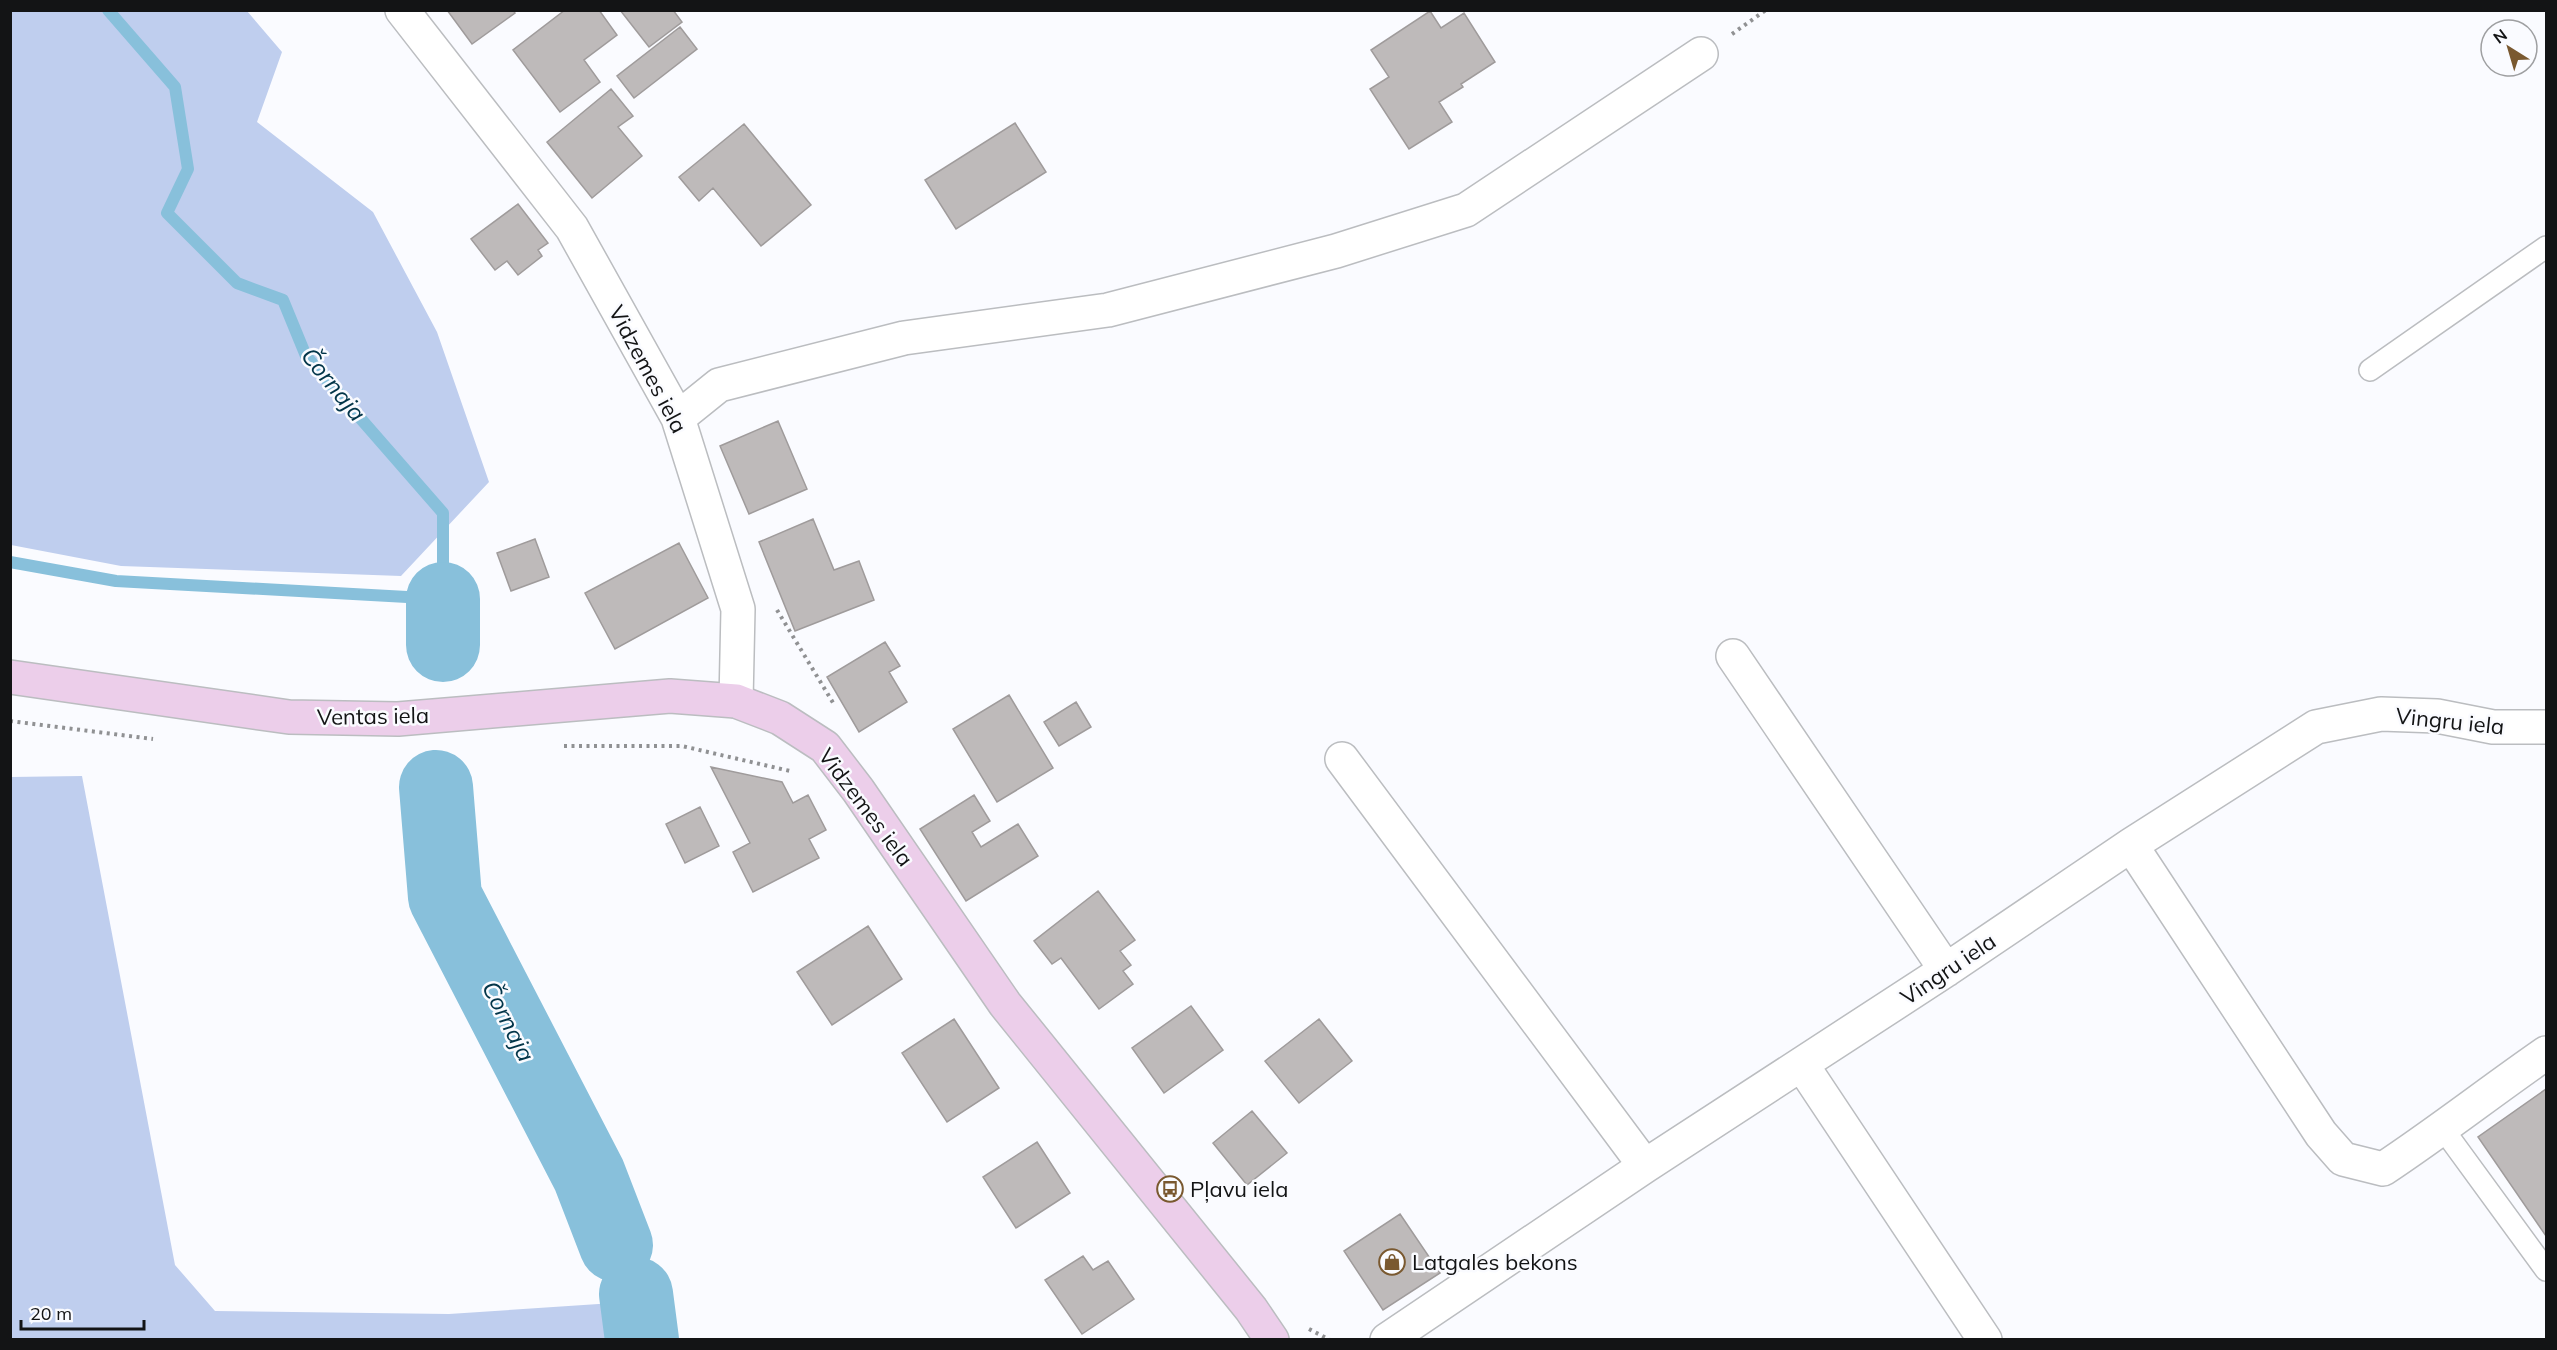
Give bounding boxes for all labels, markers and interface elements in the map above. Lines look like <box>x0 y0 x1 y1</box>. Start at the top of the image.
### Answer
north arrow <box>2479 18 2539 78</box>
text: N <box>2489 24 2511 48</box>
street label: Vidzemes iela <box>603 300 693 438</box>
water label: Čornaja <box>295 341 373 427</box>
street label: Ventas iela <box>317 701 429 731</box>
street label: Vingru iela <box>2394 701 2506 741</box>
street label: Vidzemes iela <box>813 742 919 872</box>
street label: Vingru iela <box>1895 927 2001 1011</box>
water label: Čornaja <box>476 976 542 1066</box>
bus stop icon: Pļavu iela <box>1155 1174 1185 1204</box>
place label: Pļavu iela <box>1190 1175 1288 1204</box>
shop icon: Latgales bekons <box>1377 1247 1407 1277</box>
place label: Latgales bekons <box>1412 1248 1578 1276</box>
scale bar <box>21 1293 144 1331</box>
text: 20 m <box>30 1302 72 1325</box>

